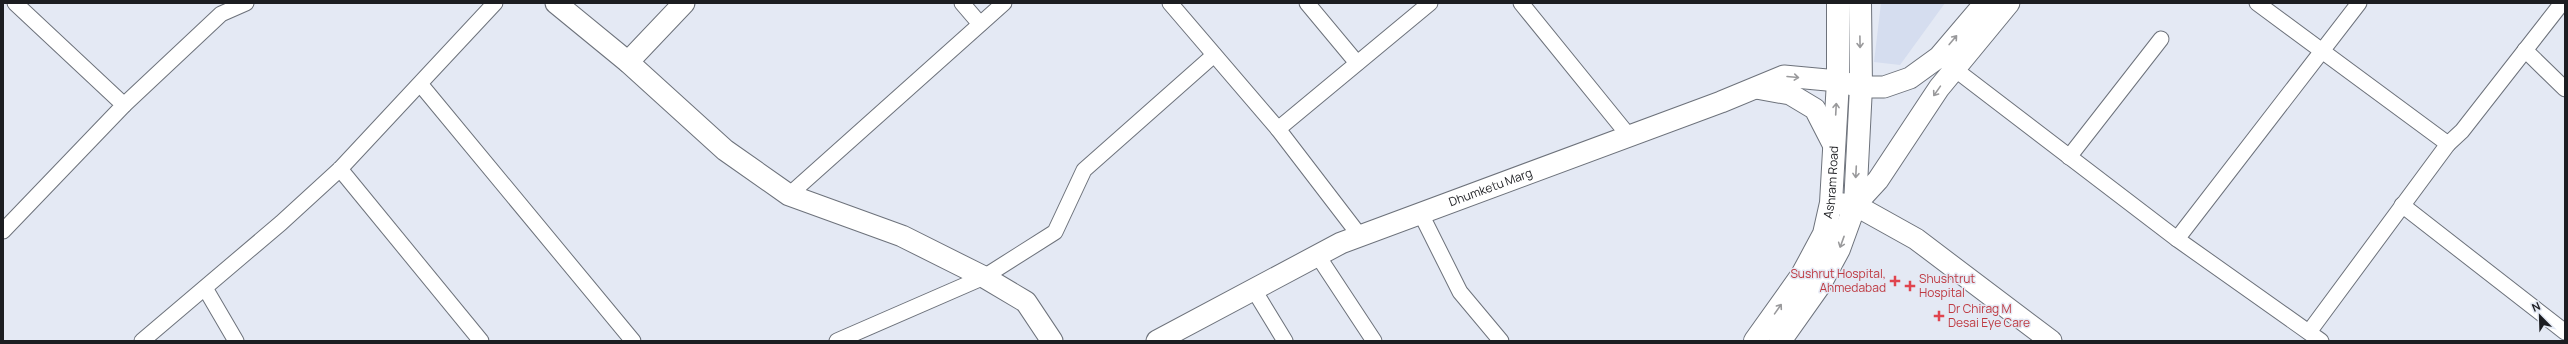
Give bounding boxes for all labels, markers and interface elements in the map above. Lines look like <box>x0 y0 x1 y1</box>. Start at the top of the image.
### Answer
one-way arrow <box>1949 34 1958 45</box>
one-way arrow <box>1856 35 1864 48</box>
one-way arrow <box>1786 73 1799 80</box>
one-way arrow <box>1933 85 1941 96</box>
one-way arrow <box>1833 103 1840 116</box>
street label: Ashram Road <box>1819 145 1842 220</box>
street label: Dhumketu Marg <box>1446 164 1534 210</box>
one-way arrow <box>1853 165 1860 178</box>
one-way arrow <box>1837 236 1845 248</box>
place label: Sushrut Hospital, Ahmedabad <box>1790 265 1886 296</box>
place label: Shushtrut Hospital <box>1919 270 1975 301</box>
marker: Sushrut Hospital, Ahmedabad <box>1889 275 1901 287</box>
marker: Shushtrut Hospital <box>1904 280 1916 292</box>
north arrow <box>2520 296 2560 336</box>
text: N <box>2529 298 2543 315</box>
place label: Dr Chirag M Desai Eye Care <box>1948 300 2030 331</box>
one-way arrow <box>1774 304 1782 315</box>
marker: Dr Chirag M Desai Eye Care <box>1933 310 1945 322</box>

